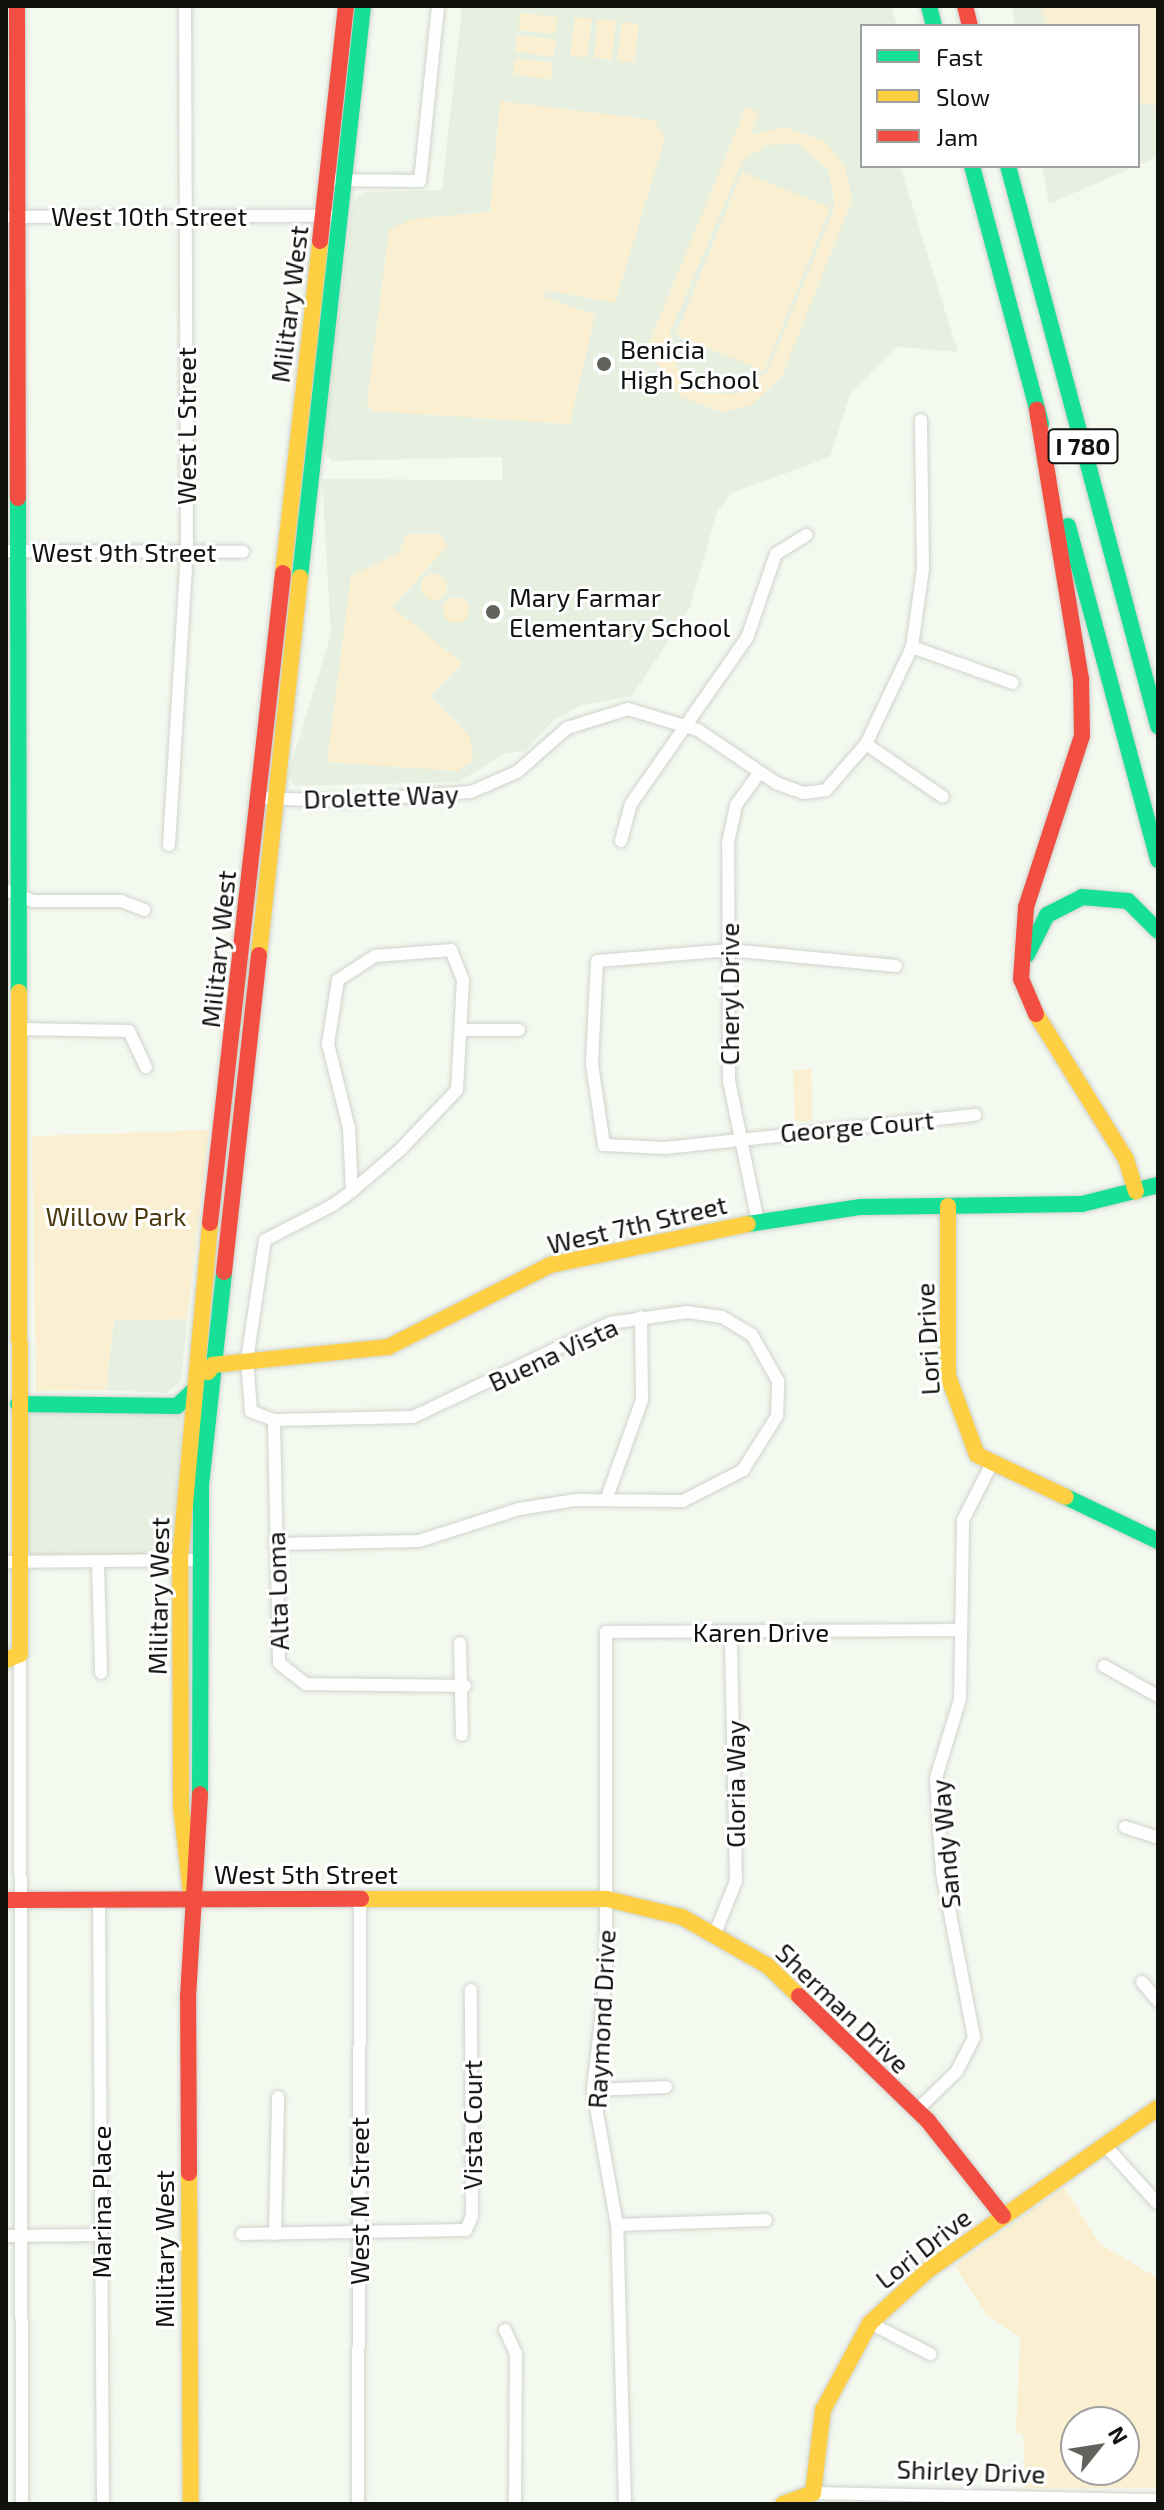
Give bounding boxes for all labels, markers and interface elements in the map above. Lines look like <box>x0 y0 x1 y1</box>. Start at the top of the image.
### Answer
legend <box>860 24 1140 168</box>
text: Fast <box>936 42 983 71</box>
text: Slow <box>936 82 990 111</box>
text: Jam <box>936 122 978 151</box>
street label: West 10th Street <box>51 200 247 232</box>
street label: Military West <box>264 223 314 385</box>
place label: Benicia High School <box>620 333 759 394</box>
street label: West L Street <box>170 347 202 505</box>
marker: Benicia High School <box>595 355 613 373</box>
road number: I 780 <box>1047 426 1119 466</box>
street label: West 9th Street <box>32 536 216 568</box>
place label: Mary Farmar Elementary School <box>509 581 731 642</box>
marker: Mary Farmar Elementary School <box>484 603 502 621</box>
street label: Drolette Way <box>303 778 459 814</box>
street label: Military West <box>194 868 242 1030</box>
street label: Cheryl Drive <box>713 922 745 1066</box>
street label: George Court <box>779 1104 935 1148</box>
street label: West 7th Street <box>544 1188 730 1260</box>
park label: Willow Park <box>45 1200 187 1232</box>
street label: Lori Drive <box>908 1282 946 1396</box>
street label: Buena Vista <box>483 1310 623 1398</box>
street label: Military West <box>141 1516 175 1676</box>
street label: Alta Loma <box>259 1531 295 1651</box>
street label: Karen Drive <box>693 1616 829 1648</box>
street label: Gloria Way <box>719 1720 751 1848</box>
street label: Sandy Way <box>924 1777 966 1911</box>
street label: West 5th Street <box>214 1858 398 1890</box>
street label: Raymond Drive <box>581 1929 621 2109</box>
street label: Sherman Drive <box>770 1936 916 2080</box>
street label: Vista Court <box>456 2060 488 2190</box>
street label: West M Street <box>343 2117 375 2285</box>
street label: Marina Place <box>85 2126 117 2278</box>
street label: Military West <box>148 2170 180 2328</box>
street label: Lori Drive <box>869 2201 977 2295</box>
north arrow <box>1060 2406 1140 2486</box>
text: N <box>1104 2422 1134 2448</box>
street label: Shirley Drive <box>896 2453 1046 2489</box>

